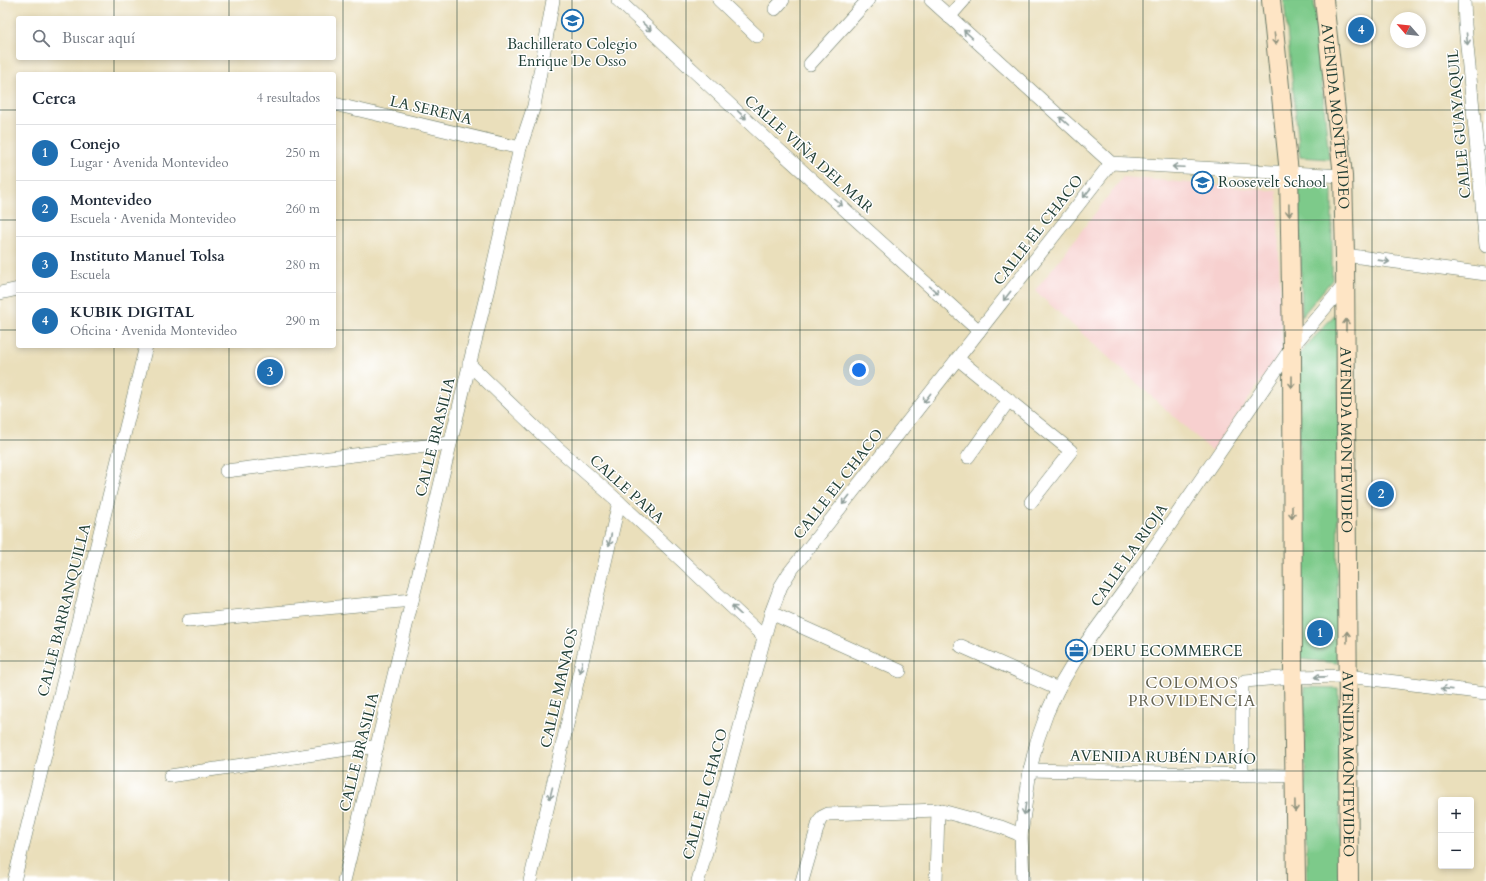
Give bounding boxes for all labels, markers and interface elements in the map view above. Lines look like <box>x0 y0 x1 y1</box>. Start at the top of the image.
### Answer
school or university icon: Bachillerato Colegio Enrique De Osso <box>559 8 585 34</box>
north arrow <box>1390 12 1426 48</box>
pin: 4 <box>1348 15 1374 45</box>
search box <box>16 16 336 60</box>
one-way arrow <box>641 22 652 31</box>
street label: AVENIDA MONTEVIDEO <box>1317 23 1354 210</box>
icon: search <box>30 27 52 49</box>
text: Buscar aquí <box>62 28 135 48</box>
one-way arrow <box>962 29 973 38</box>
one-way arrow <box>1271 32 1279 45</box>
one-way arrow <box>1463 32 1470 45</box>
place label: Bachillerato Colegio Enrique De Osso <box>507 34 637 71</box>
street label: CALLE GUAYAQUIL <box>1442 48 1475 199</box>
text: Cerca <box>32 87 76 110</box>
text: 4 resultados <box>256 89 320 107</box>
street label: LA SERENA <box>388 91 474 129</box>
street label: CALLE VIÑA DEL MAR <box>740 91 878 218</box>
one-way arrow <box>737 110 747 120</box>
one-way arrow <box>1059 116 1070 125</box>
text: Conejo <box>70 134 120 154</box>
text: 1 <box>42 144 48 162</box>
text: 250 m <box>286 144 320 162</box>
text: Lugar · Avenida Montevideo <box>70 154 228 172</box>
one-way arrow <box>1172 163 1185 170</box>
school or university icon: Roosevelt School <box>1189 169 1215 195</box>
street label: CALLE EL CHACO <box>989 171 1087 289</box>
place label: Roosevelt School <box>1218 172 1326 192</box>
one-way arrow <box>1083 188 1091 199</box>
text: Montevideo <box>70 190 152 210</box>
one-way arrow <box>833 198 843 207</box>
text: 2 <box>42 200 48 218</box>
text: 260 m <box>286 200 320 218</box>
one-way arrow <box>1286 203 1293 216</box>
text: Escuela · Avenida Montevideo <box>70 210 236 228</box>
text: Instituto Manuel Tolsa <box>70 246 225 266</box>
text: 3 <box>42 256 48 274</box>
text: 280 m <box>286 256 320 274</box>
one-way arrow <box>1377 257 1390 264</box>
text: Escuela <box>70 266 110 284</box>
one-way arrow <box>929 285 939 295</box>
one-way arrow <box>1002 290 1011 301</box>
text: KUBIK DIGITAL <box>70 302 194 322</box>
text: 4 <box>42 312 48 330</box>
text: 290 m <box>286 312 320 330</box>
one-way arrow <box>1342 319 1350 332</box>
text: Oficina · Avenida Montevideo <box>70 322 237 340</box>
street label: AVENIDA MONTEVIDEO <box>1336 347 1357 533</box>
pin: 3 <box>257 357 283 387</box>
your location <box>849 360 869 380</box>
street label: CALLE BRASILIA <box>410 375 460 499</box>
one-way arrow <box>1288 375 1296 388</box>
one-way arrow <box>922 392 931 403</box>
street label: CALLE EL CHACO <box>789 425 887 543</box>
street label: CALLE PARA <box>585 450 669 528</box>
pin: 2 <box>1368 479 1394 509</box>
one-way arrow <box>842 495 851 506</box>
street label: CALLE LA RIOJA <box>1086 499 1172 611</box>
one-way arrow <box>1288 505 1296 518</box>
street label: CALLE BARRANQUILLA <box>33 521 95 699</box>
one-way arrow <box>606 533 614 546</box>
one-way arrow <box>731 605 741 615</box>
pin: 1 <box>1307 618 1333 648</box>
street label: CALLE MANAOS <box>535 626 583 750</box>
one-way arrow <box>1343 631 1351 644</box>
office icon: DERU ECOMMERCE <box>1063 638 1089 664</box>
place label: DERU ECOMMERCE <box>1092 641 1242 661</box>
one-way arrow <box>577 660 585 673</box>
street label: AVENIDA MONTEVIDEO <box>1338 671 1359 857</box>
district label: COLOMOS PROVIDENCIA <box>1128 672 1256 712</box>
one-way arrow <box>1314 673 1327 681</box>
one-way arrow <box>1441 685 1454 693</box>
street label: CALLE BRASILIA <box>334 690 384 814</box>
street label: CALLE EL CHACO <box>678 726 732 862</box>
street label: AVENIDA RUBÉN DARÍO <box>1070 745 1256 769</box>
one-way arrow <box>546 786 554 799</box>
map controls <box>1438 797 1474 869</box>
button: + <box>1438 797 1474 833</box>
one-way arrow <box>1291 799 1299 812</box>
one-way arrow <box>1021 802 1029 815</box>
button: − <box>1438 833 1474 869</box>

